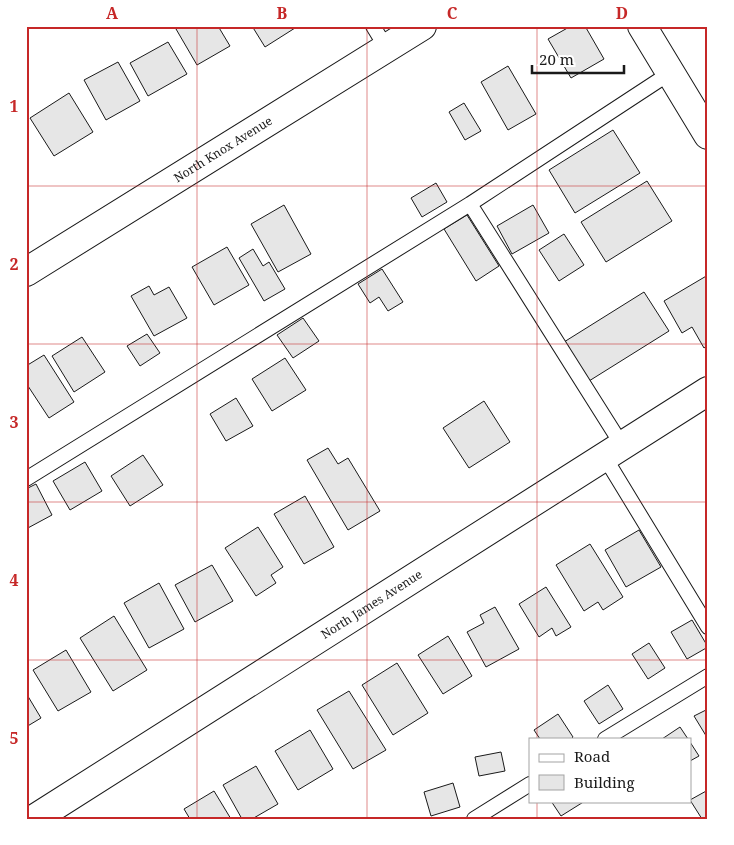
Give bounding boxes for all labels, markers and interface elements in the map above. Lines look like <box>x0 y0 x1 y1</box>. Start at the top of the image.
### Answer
text: A <box>106 2 119 24</box>
text: B <box>277 2 288 24</box>
text: C <box>447 2 458 24</box>
text: D <box>616 2 628 24</box>
scale bar <box>532 42 624 74</box>
text: 20 m <box>539 49 574 69</box>
text: 1 <box>9 95 19 117</box>
street label: North Knox Avenue <box>170 112 275 186</box>
text: 2 <box>9 253 19 275</box>
text: 3 <box>9 411 19 433</box>
street label: North James Avenue <box>317 566 425 643</box>
text: 4 <box>9 569 19 591</box>
text: 5 <box>9 727 19 749</box>
legend <box>529 738 692 802</box>
text: Road <box>574 746 610 766</box>
text: Building <box>574 772 635 792</box>

